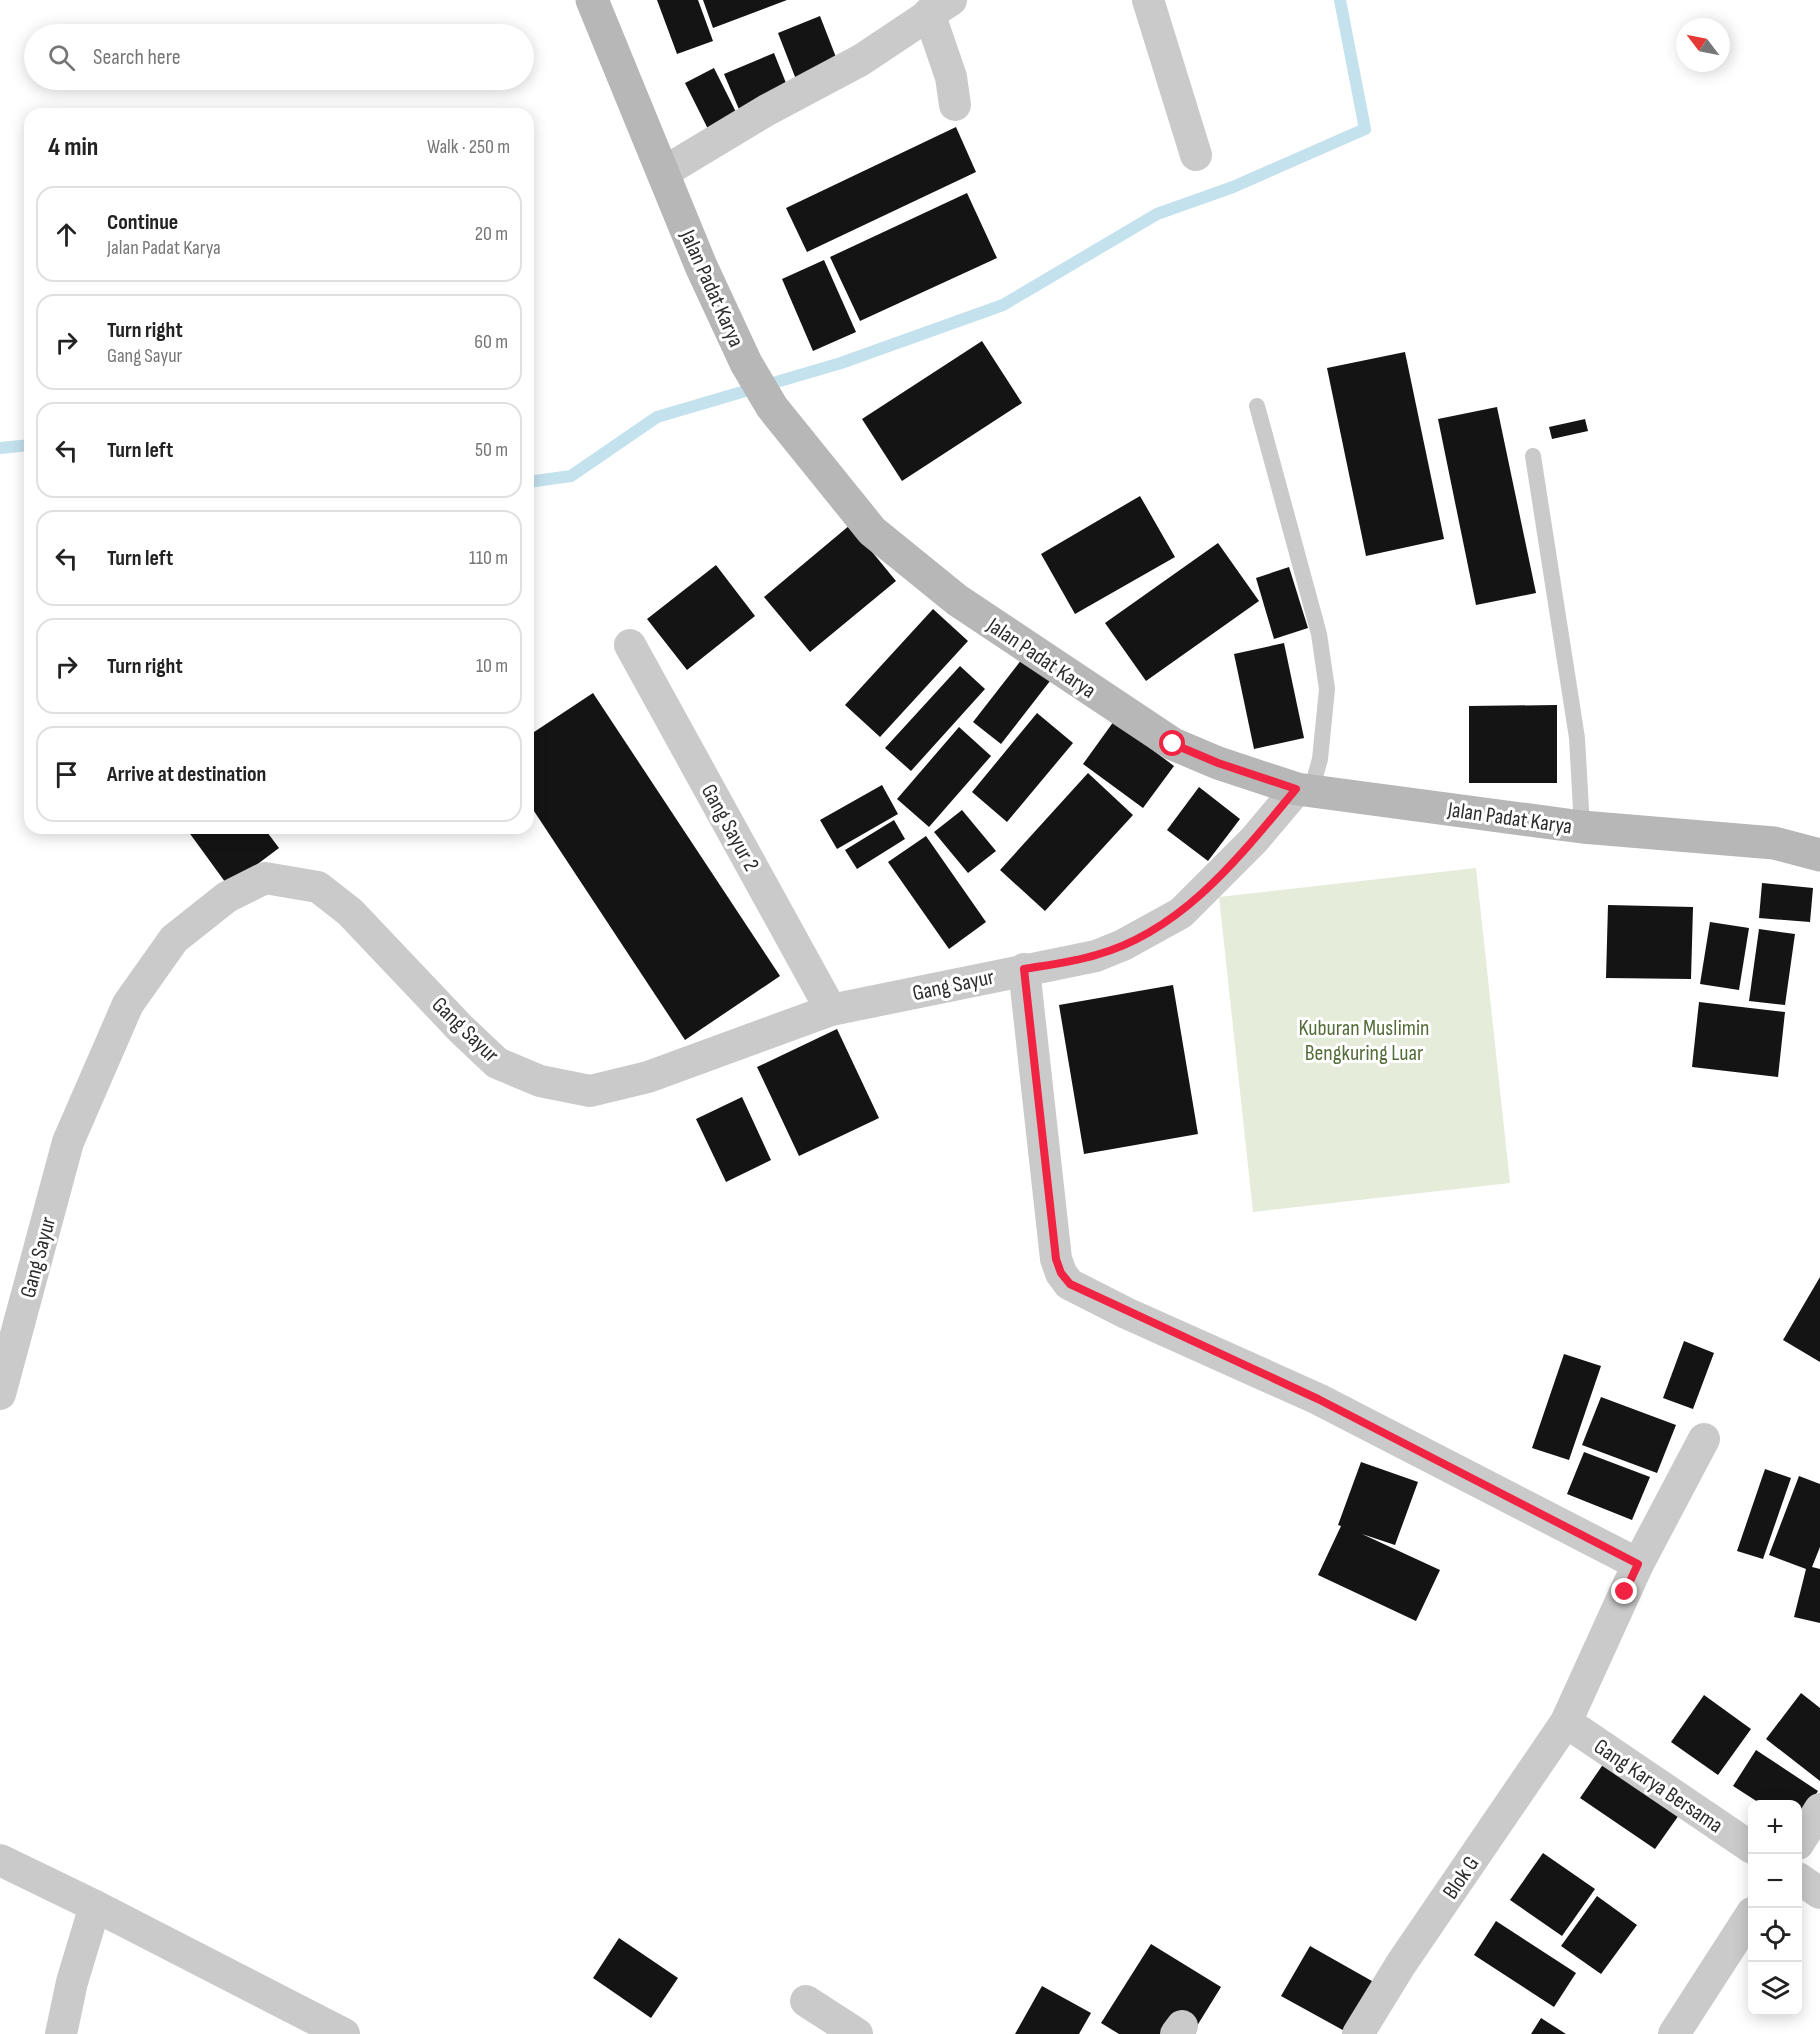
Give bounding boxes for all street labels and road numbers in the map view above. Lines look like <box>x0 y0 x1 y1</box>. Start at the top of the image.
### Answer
street label: Jalan Padat Karya <box>673 225 749 351</box>
street label: Jalan Padat Karya <box>981 611 1101 704</box>
street label: Gang Sayur 2 <box>695 779 765 876</box>
street label: Jalan Padat Karya <box>1445 796 1574 841</box>
street label: Gang Sayur <box>910 964 997 1007</box>
street label: Gang Sayur <box>426 992 504 1069</box>
street label: Gang Sayur <box>15 1214 62 1301</box>
street label: Gang Karya Bersama <box>1589 1733 1728 1839</box>
street label: Blok G <box>1437 1851 1485 1904</box>

